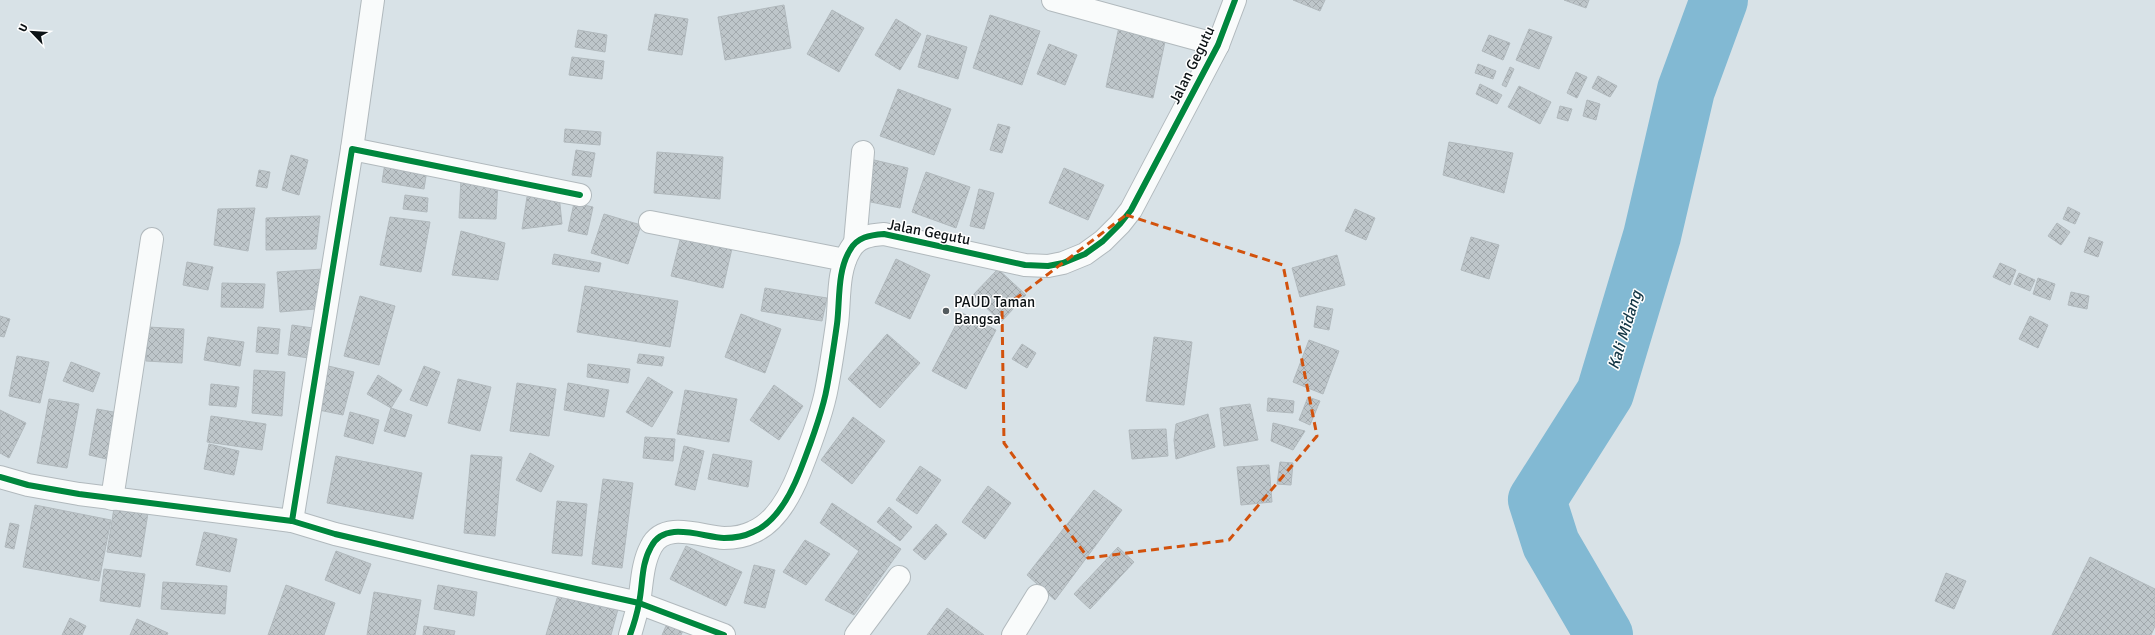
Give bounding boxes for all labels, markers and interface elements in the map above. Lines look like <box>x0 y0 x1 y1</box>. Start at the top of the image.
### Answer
north arrow <box>12 12 52 52</box>
text: U <box>16 22 31 34</box>
street label: Jalan Gegutu <box>1165 23 1219 107</box>
street label: Jalan Gegutu <box>886 215 972 249</box>
water label: Kali Midang <box>1604 287 1647 372</box>
place label: PAUD Taman Bangsa <box>954 293 1035 328</box>
marker: PAUD Taman Bangsa <box>941 306 951 316</box>

